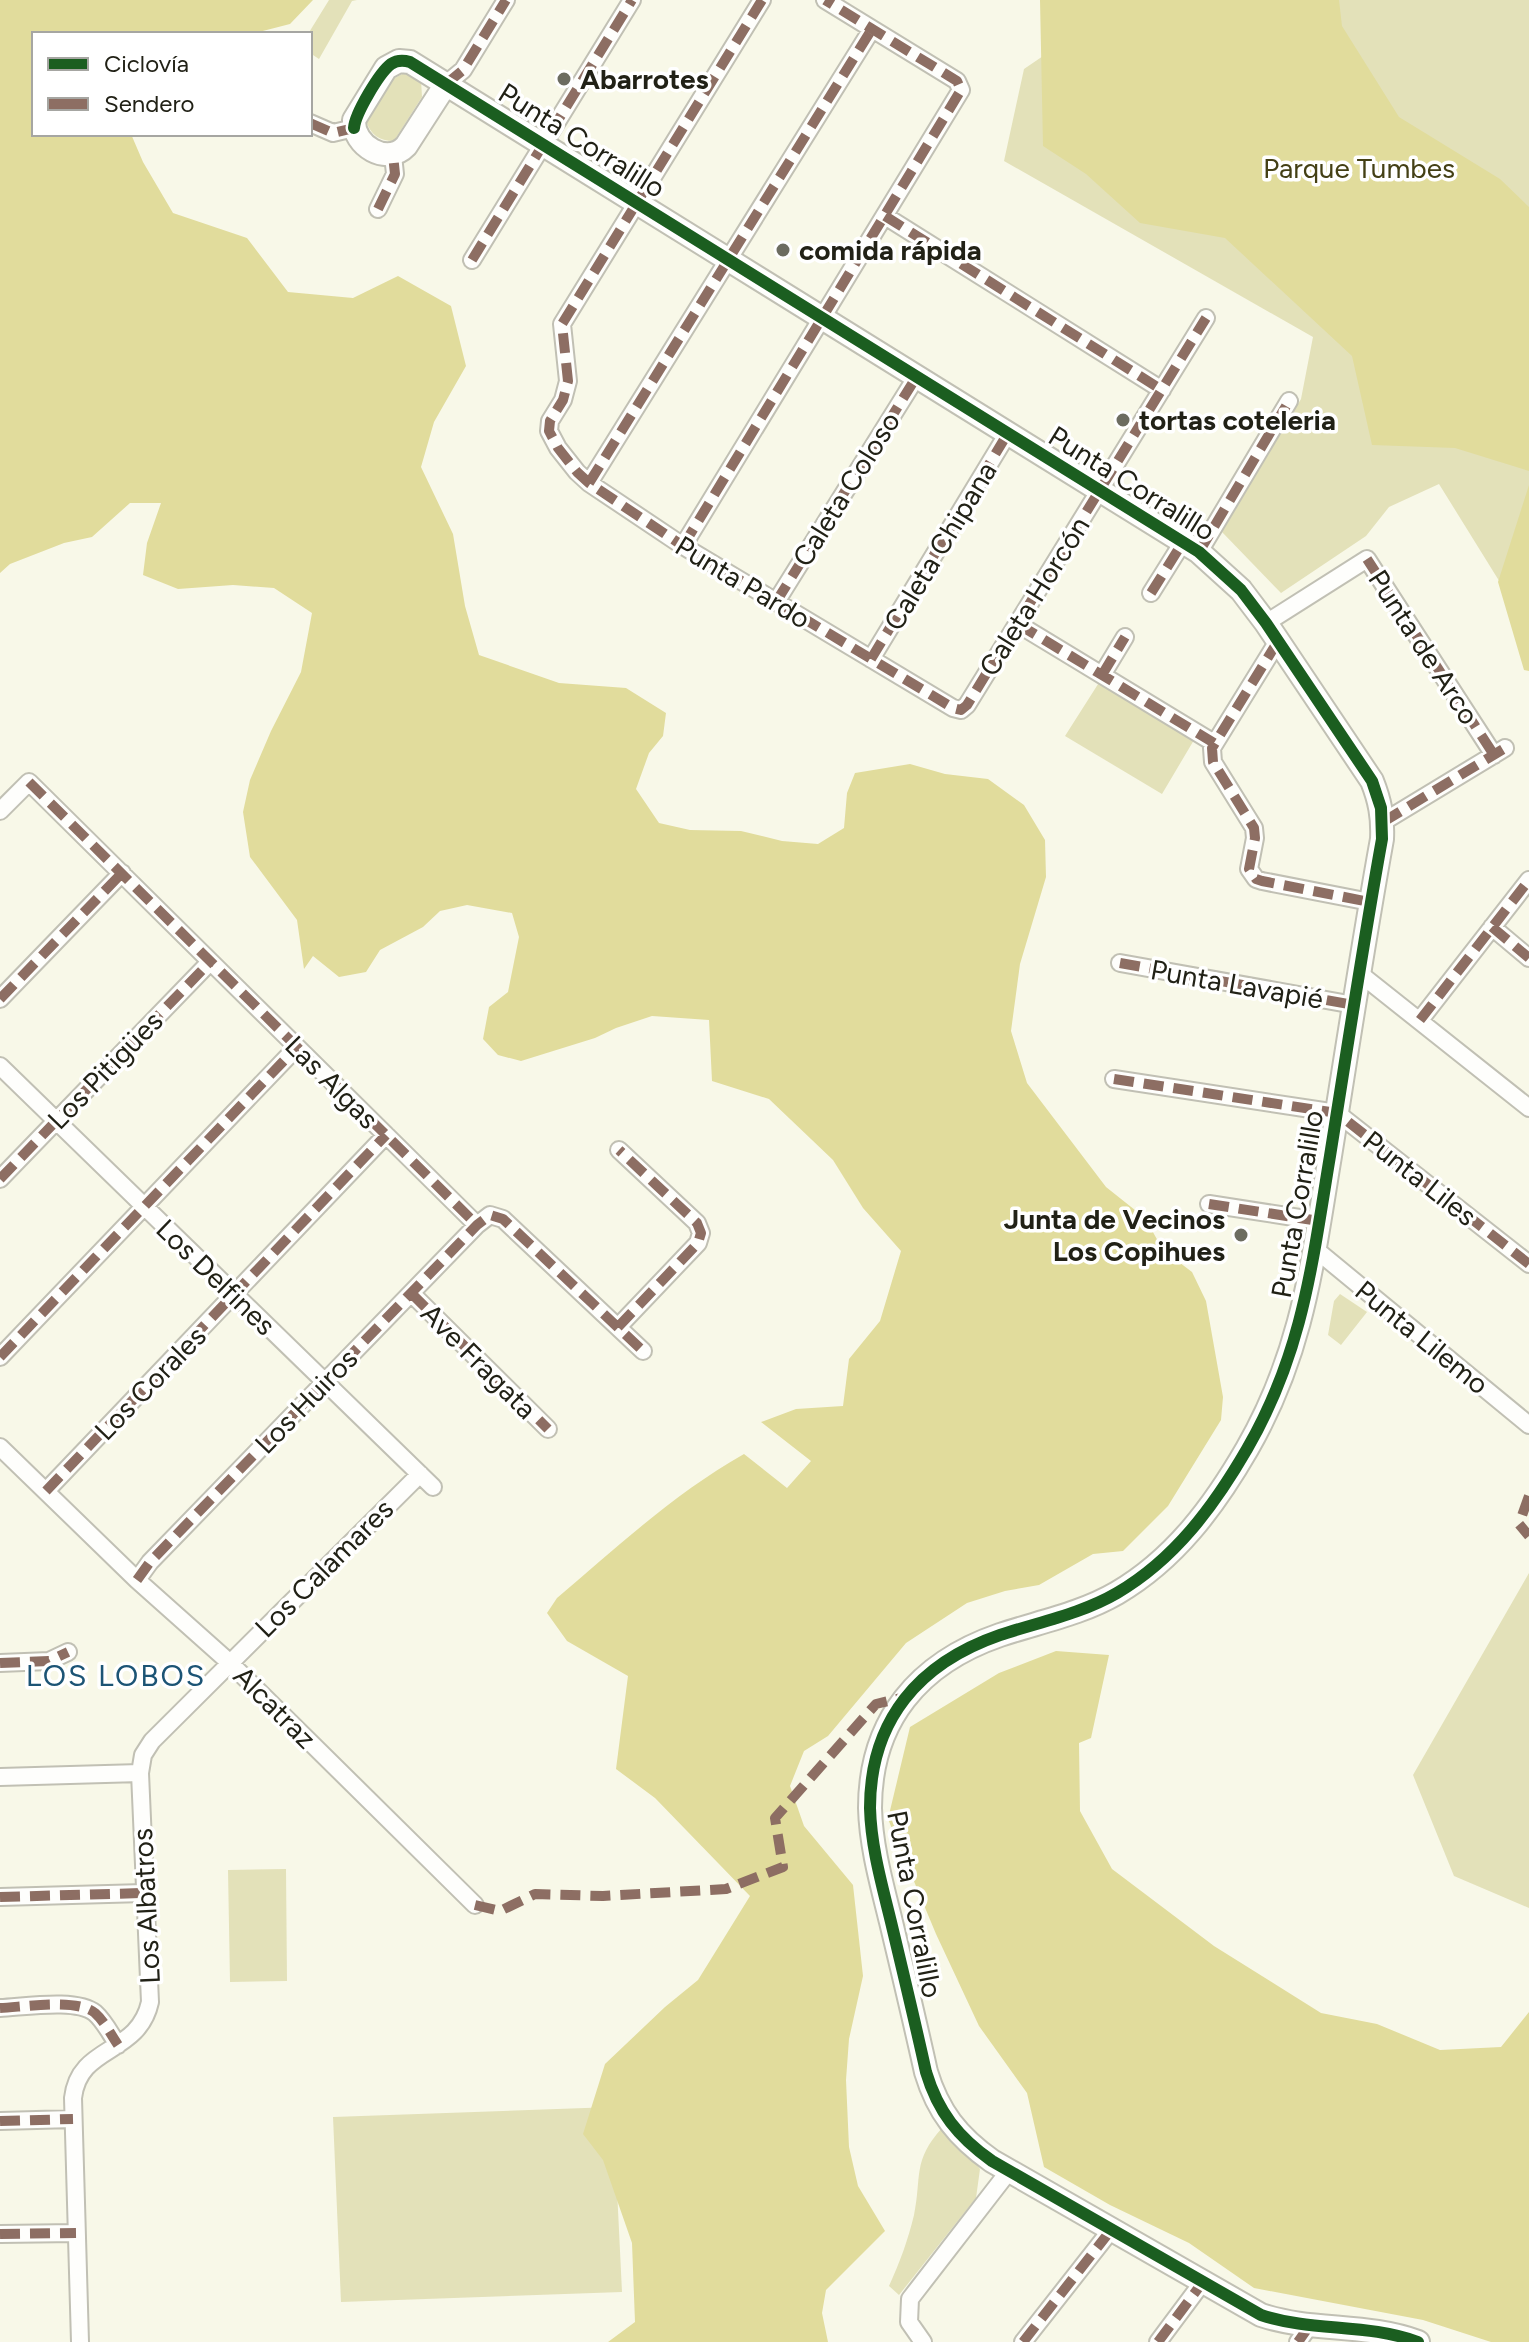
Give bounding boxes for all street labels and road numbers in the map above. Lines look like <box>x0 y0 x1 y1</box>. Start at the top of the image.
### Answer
street label: Punta Corralillo <box>492 75 672 205</box>
street label: Caleta Coloso <box>785 405 907 573</box>
street label: Punta Corralillo <box>1042 418 1222 548</box>
street label: Caleta Chipana <box>876 456 1004 636</box>
street label: Caleta Horcón <box>972 510 1096 682</box>
street label: Punta Pardo <box>669 528 817 636</box>
street label: Punta de Arco <box>1361 563 1487 731</box>
street label: Punta Lavapié <box>1148 952 1326 1016</box>
street label: Los Pitigües <box>40 1004 170 1136</box>
street label: Las Algas <box>278 1028 386 1136</box>
street label: Punta Corralillo <box>1264 1108 1330 1300</box>
street label: Punta Liles <box>1356 1123 1484 1233</box>
street label: Los Delfines <box>149 1212 283 1342</box>
street label: Punta Lilemo <box>1348 1273 1496 1401</box>
street label: Ave Fragata <box>414 1296 544 1426</box>
street label: Los Corales <box>87 1319 213 1447</box>
street label: Los Huiros <box>248 1341 364 1461</box>
street label: Los Calamares <box>248 1492 400 1644</box>
street label: Alcatraz <box>227 1659 323 1755</box>
street label: Punta Corralillo <box>880 1808 950 2000</box>
street label: Los Albatros <box>125 1827 167 1985</box>

